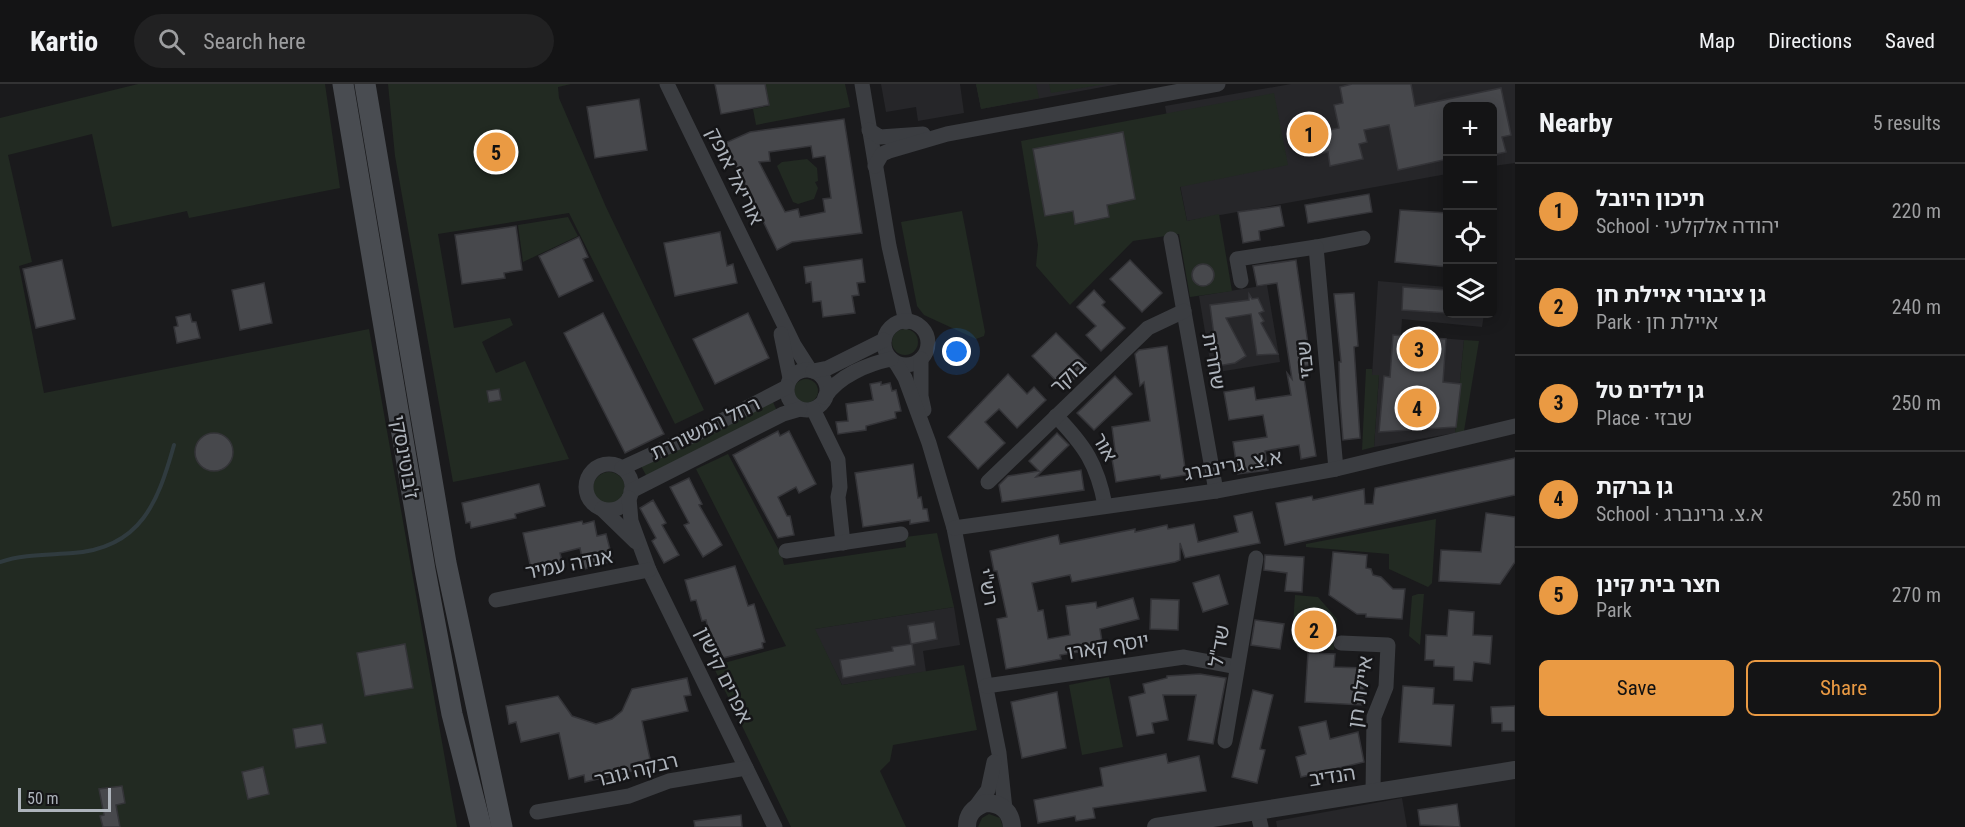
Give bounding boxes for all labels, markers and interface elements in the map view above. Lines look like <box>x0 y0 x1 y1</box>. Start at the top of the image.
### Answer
search box <box>134 14 554 68</box>
text: Kartio <box>30 25 98 58</box>
icon: search <box>155 25 188 58</box>
text: Search here <box>203 29 306 54</box>
text: Map <box>1699 29 1735 53</box>
text: Directions <box>1768 29 1852 53</box>
text: Saved <box>1885 29 1935 53</box>
map controls <box>1443 102 1497 318</box>
button: + <box>1443 102 1497 156</box>
text: Nearby <box>1539 108 1613 138</box>
text: 5 results <box>1873 111 1941 135</box>
pin: 1 <box>1290 112 1328 156</box>
street label: אוריאל אופק <box>701 123 769 229</box>
pin: 5 <box>476 130 516 174</box>
button: − <box>1443 156 1497 210</box>
text: תיכון היובל <box>1596 186 1705 211</box>
text: 1 <box>1553 199 1564 223</box>
text: 220 m <box>1892 199 1941 223</box>
button: locate <box>1443 210 1497 264</box>
text: School · יהודה אלקלעי <box>1596 214 1779 238</box>
button: layers <box>1443 264 1497 318</box>
text: גן ציבורי איילת חן <box>1596 282 1766 307</box>
text: 2 <box>1553 295 1564 319</box>
text: 240 m <box>1892 295 1941 319</box>
text: Park · איילת חן <box>1596 310 1718 334</box>
pin: 3 <box>1400 326 1438 372</box>
street label: שחרית <box>1197 331 1231 391</box>
your location <box>942 337 971 366</box>
street label: שבזי <box>1291 340 1319 380</box>
street label: בוקר <box>1045 353 1091 399</box>
text: גן ילדים טל <box>1596 378 1704 403</box>
pin: 4 <box>1398 386 1436 430</box>
street label: רחל המשוררת <box>646 391 764 465</box>
text: 3 <box>1553 391 1564 415</box>
text: 250 m <box>1892 391 1941 415</box>
text: Place · שבזי <box>1596 406 1692 430</box>
street label: ז'בוטינסקי <box>386 413 424 501</box>
street label: אור <box>1087 428 1123 466</box>
street label: א.צ. גרינברג <box>1182 445 1284 485</box>
text: גן ברקת <box>1596 474 1673 499</box>
text: 4 <box>1553 487 1564 511</box>
text: 250 m <box>1892 487 1941 511</box>
text: School · א.צ. גרינברג <box>1596 502 1763 526</box>
street label: אנדה עמיר <box>523 544 615 584</box>
street label: רש"י <box>972 566 1004 608</box>
text: חצר בית קינן <box>1596 572 1720 597</box>
text: 5 <box>1553 583 1564 607</box>
text: 270 m <box>1892 583 1941 607</box>
text: Park <box>1596 598 1632 622</box>
pin: 2 <box>1294 608 1334 652</box>
street label: אפרים קישון <box>690 623 758 727</box>
street label: שד"ל <box>1204 623 1234 669</box>
street label: יוסף קארו <box>1065 628 1151 664</box>
street label: איילת חן <box>1342 654 1378 730</box>
button: Save <box>1539 660 1734 716</box>
button: Share <box>1746 660 1941 716</box>
street label: רבקה גובר <box>592 748 680 792</box>
street label: הנדיב <box>1307 760 1357 792</box>
scale bar <box>18 785 111 812</box>
text: 50 m <box>27 789 59 808</box>

